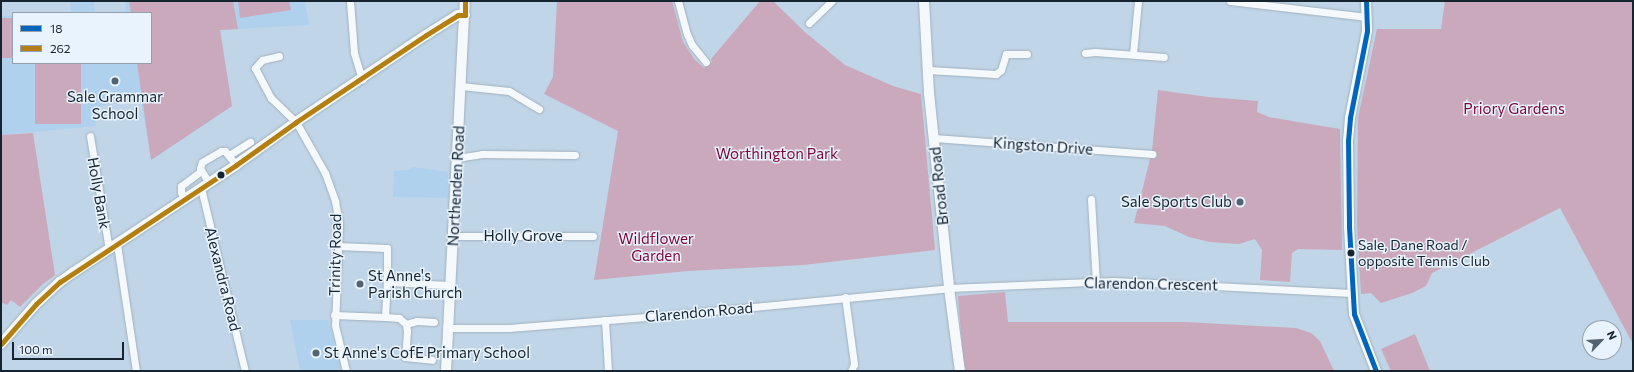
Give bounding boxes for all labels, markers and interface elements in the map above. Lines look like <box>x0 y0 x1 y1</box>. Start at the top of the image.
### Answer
legend <box>12 12 152 64</box>
text: 18 <box>50 21 62 35</box>
text: 262 <box>50 41 71 55</box>
marker: Sale Grammar School <box>110 76 120 86</box>
place label: Sale Grammar School <box>67 87 163 122</box>
park label: Priory Gardens <box>1463 100 1565 118</box>
street label: Northenden Road <box>444 125 468 247</box>
street label: Kingston Drive <box>992 134 1094 158</box>
park label: Worthington Park <box>716 145 838 163</box>
street label: Broad Road <box>926 146 952 226</box>
street label: Holly Bank <box>84 156 114 230</box>
unlabelled marker <box>216 170 226 180</box>
place label: Sale Sports Club <box>1121 193 1232 211</box>
marker: Sale Sports Club <box>1235 197 1245 207</box>
street label: Trinity Road <box>325 214 345 296</box>
street label: Alexandra Road <box>201 225 245 333</box>
street label: Holly Grove <box>483 227 563 245</box>
park label: Wildflower Garden <box>618 229 694 264</box>
place label: Sale, Dane Road / opposite Tennis Club <box>1358 237 1490 270</box>
marker: Sale, Dane Road / opposite Tennis Club <box>1346 248 1356 258</box>
place label: St Anne's Parish Church <box>368 266 462 301</box>
street label: Clarendon Crescent <box>1084 274 1218 294</box>
marker: St Anne's Parish Church <box>355 279 365 289</box>
street label: Clarendon Road <box>644 298 754 326</box>
north arrow <box>1582 320 1622 360</box>
text: N <box>1605 329 1620 342</box>
scale bar <box>14 334 126 360</box>
text: 100 m <box>19 342 53 356</box>
place label: St Anne's CofE Primary School <box>324 344 530 362</box>
marker: St Anne's CofE Primary School <box>311 348 321 358</box>

